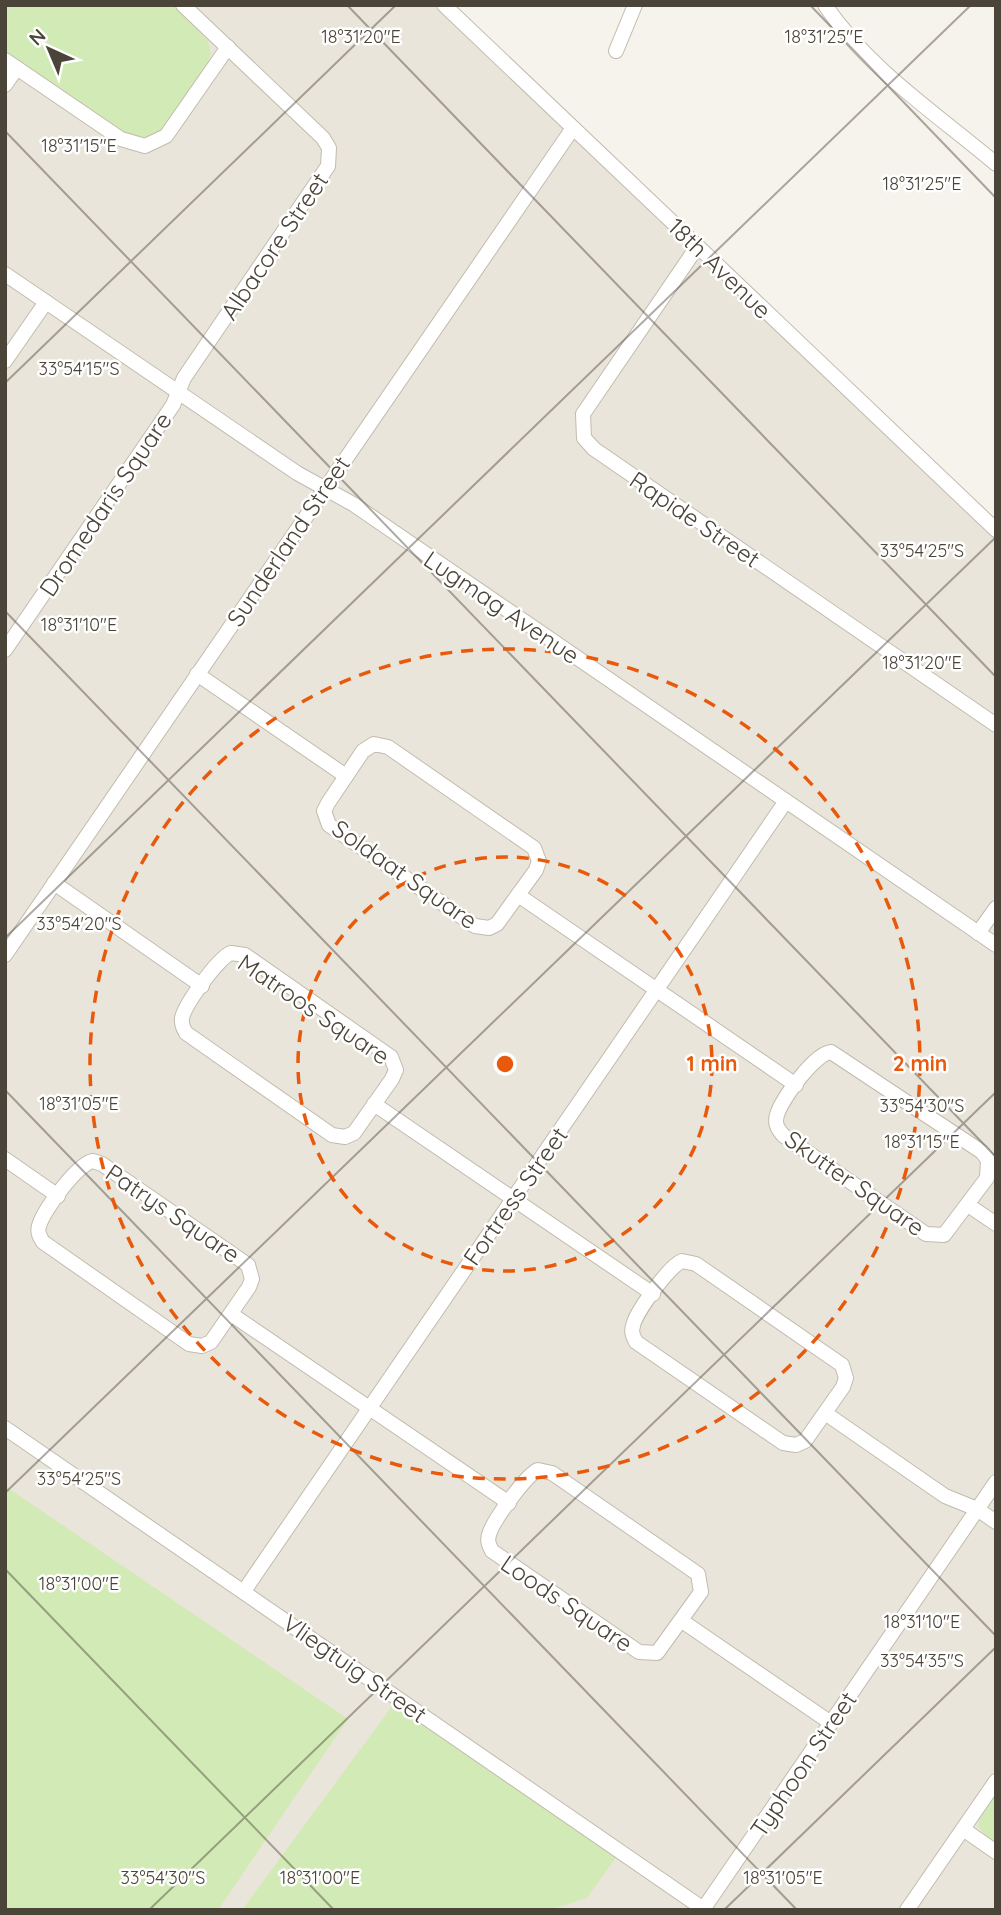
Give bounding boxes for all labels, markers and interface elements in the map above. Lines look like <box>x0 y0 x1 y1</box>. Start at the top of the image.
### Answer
north arrow <box>14 14 84 84</box>
text: N <box>24 23 51 50</box>
text: 18°31'20"E <box>321 25 401 48</box>
text: 18°31'25"E <box>785 25 863 48</box>
text: 18°31'15"E <box>41 134 117 157</box>
street label: Albacore Street <box>214 167 334 325</box>
text: 18°31'25"E <box>883 172 961 195</box>
street label: 18th Avenue <box>662 211 778 325</box>
text: 33°54'15"S <box>38 357 120 380</box>
street label: Dromedaris Square <box>32 406 178 602</box>
street label: Sunderland Street <box>220 450 356 632</box>
street label: Rapide Street <box>624 464 766 574</box>
text: 33°54'25"S <box>880 539 964 562</box>
street label: Lugmag Avenue <box>419 544 585 670</box>
text: 18°31'10"E <box>41 613 117 636</box>
text: 18°31'20"E <box>882 651 962 674</box>
street label: Soldaat Square <box>327 813 483 935</box>
text: 33°54'20"S <box>36 912 122 935</box>
street label: Matroos Square <box>232 947 396 1071</box>
text: 1 min <box>687 1050 737 1076</box>
text: 2 min <box>893 1050 947 1076</box>
centre of rings <box>493 1052 517 1076</box>
text: 18°31'05"E <box>39 1092 119 1115</box>
text: 33°54'30"S <box>880 1094 964 1117</box>
street label: Fortress Street <box>456 1121 574 1271</box>
street label: Skutter Square <box>779 1124 931 1242</box>
text: 18°31'15"E <box>884 1130 960 1153</box>
street label: Patrys Square <box>100 1157 246 1269</box>
text: 33°54'25"S <box>37 1467 121 1490</box>
street label: Loods Square <box>495 1548 639 1658</box>
text: 18°31'00"E <box>39 1572 119 1595</box>
street label: Vliegtuig Street <box>277 1607 433 1729</box>
text: 18°31'10"E <box>884 1610 960 1633</box>
text: 33°54'35"S <box>880 1649 964 1672</box>
street label: Typhoon Street <box>743 1686 863 1842</box>
text: 33°54'30"S <box>121 1866 205 1889</box>
text: 18°31'00"E <box>280 1866 360 1889</box>
text: 18°31'05"E <box>743 1866 823 1889</box>

